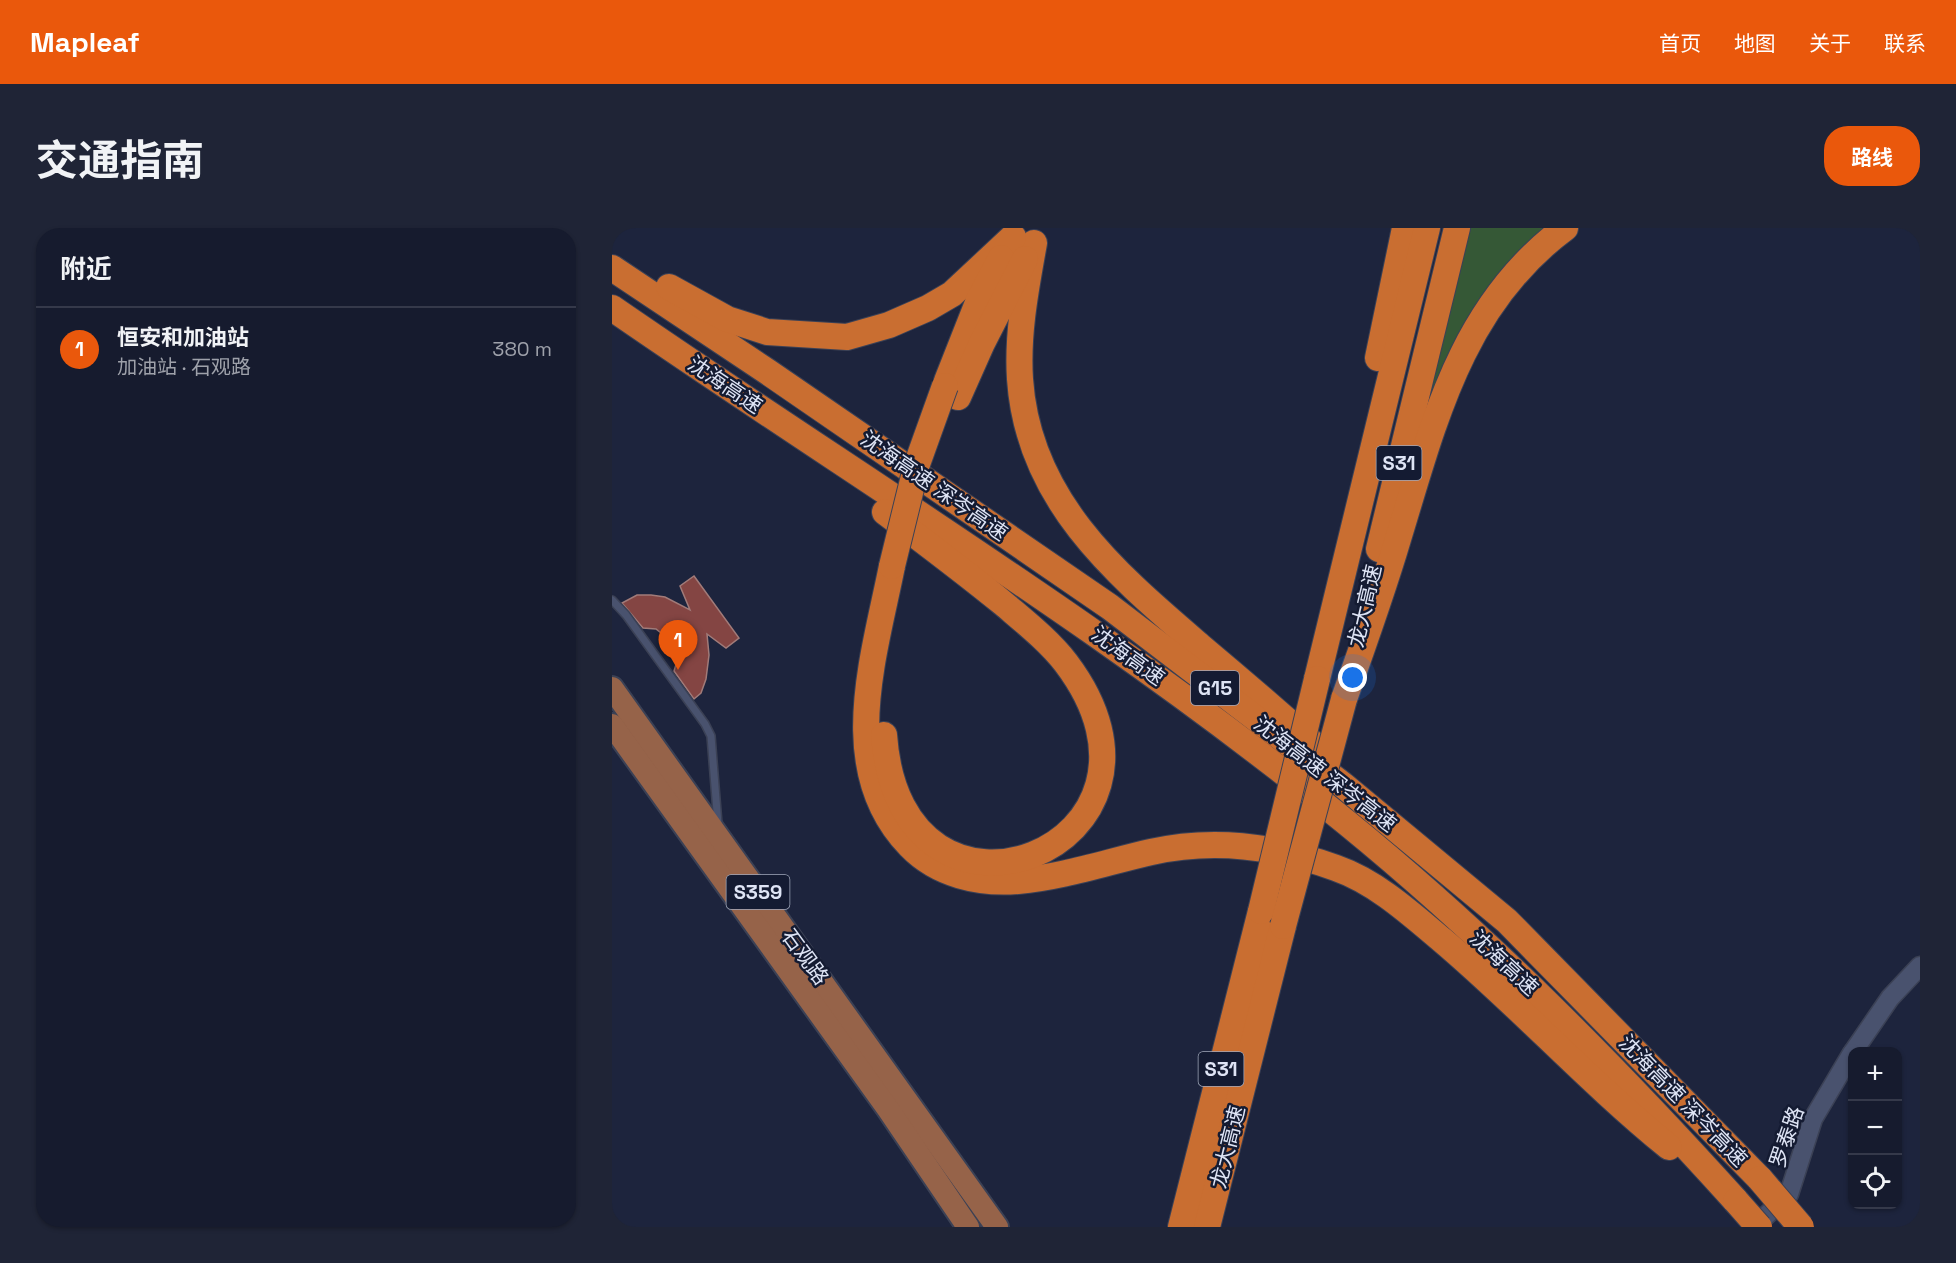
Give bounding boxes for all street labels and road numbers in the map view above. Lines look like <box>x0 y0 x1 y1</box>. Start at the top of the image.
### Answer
street label: 沈海高速 <box>683 350 768 419</box>
street label: 沈海高速 深岑高速 <box>856 425 1013 546</box>
road number: S31 <box>1376 446 1422 480</box>
street label: 龙大高速 <box>1342 562 1387 650</box>
street label: 沈海高速 <box>1086 620 1170 691</box>
road number: G15 <box>1191 671 1239 705</box>
street label: 沈海高速 深岑高速 <box>1249 710 1402 838</box>
road number: S359 <box>726 875 790 909</box>
street label: 石观路 <box>776 923 835 990</box>
street label: 沈海高速 <box>1464 924 1544 1001</box>
street label: 沈海高速 深岑高速 <box>1613 1029 1753 1172</box>
road number: S31 <box>1198 1052 1244 1086</box>
street label: 龙大高速 <box>1204 1103 1251 1191</box>
street label: 罗泰路 <box>1764 1103 1810 1171</box>

